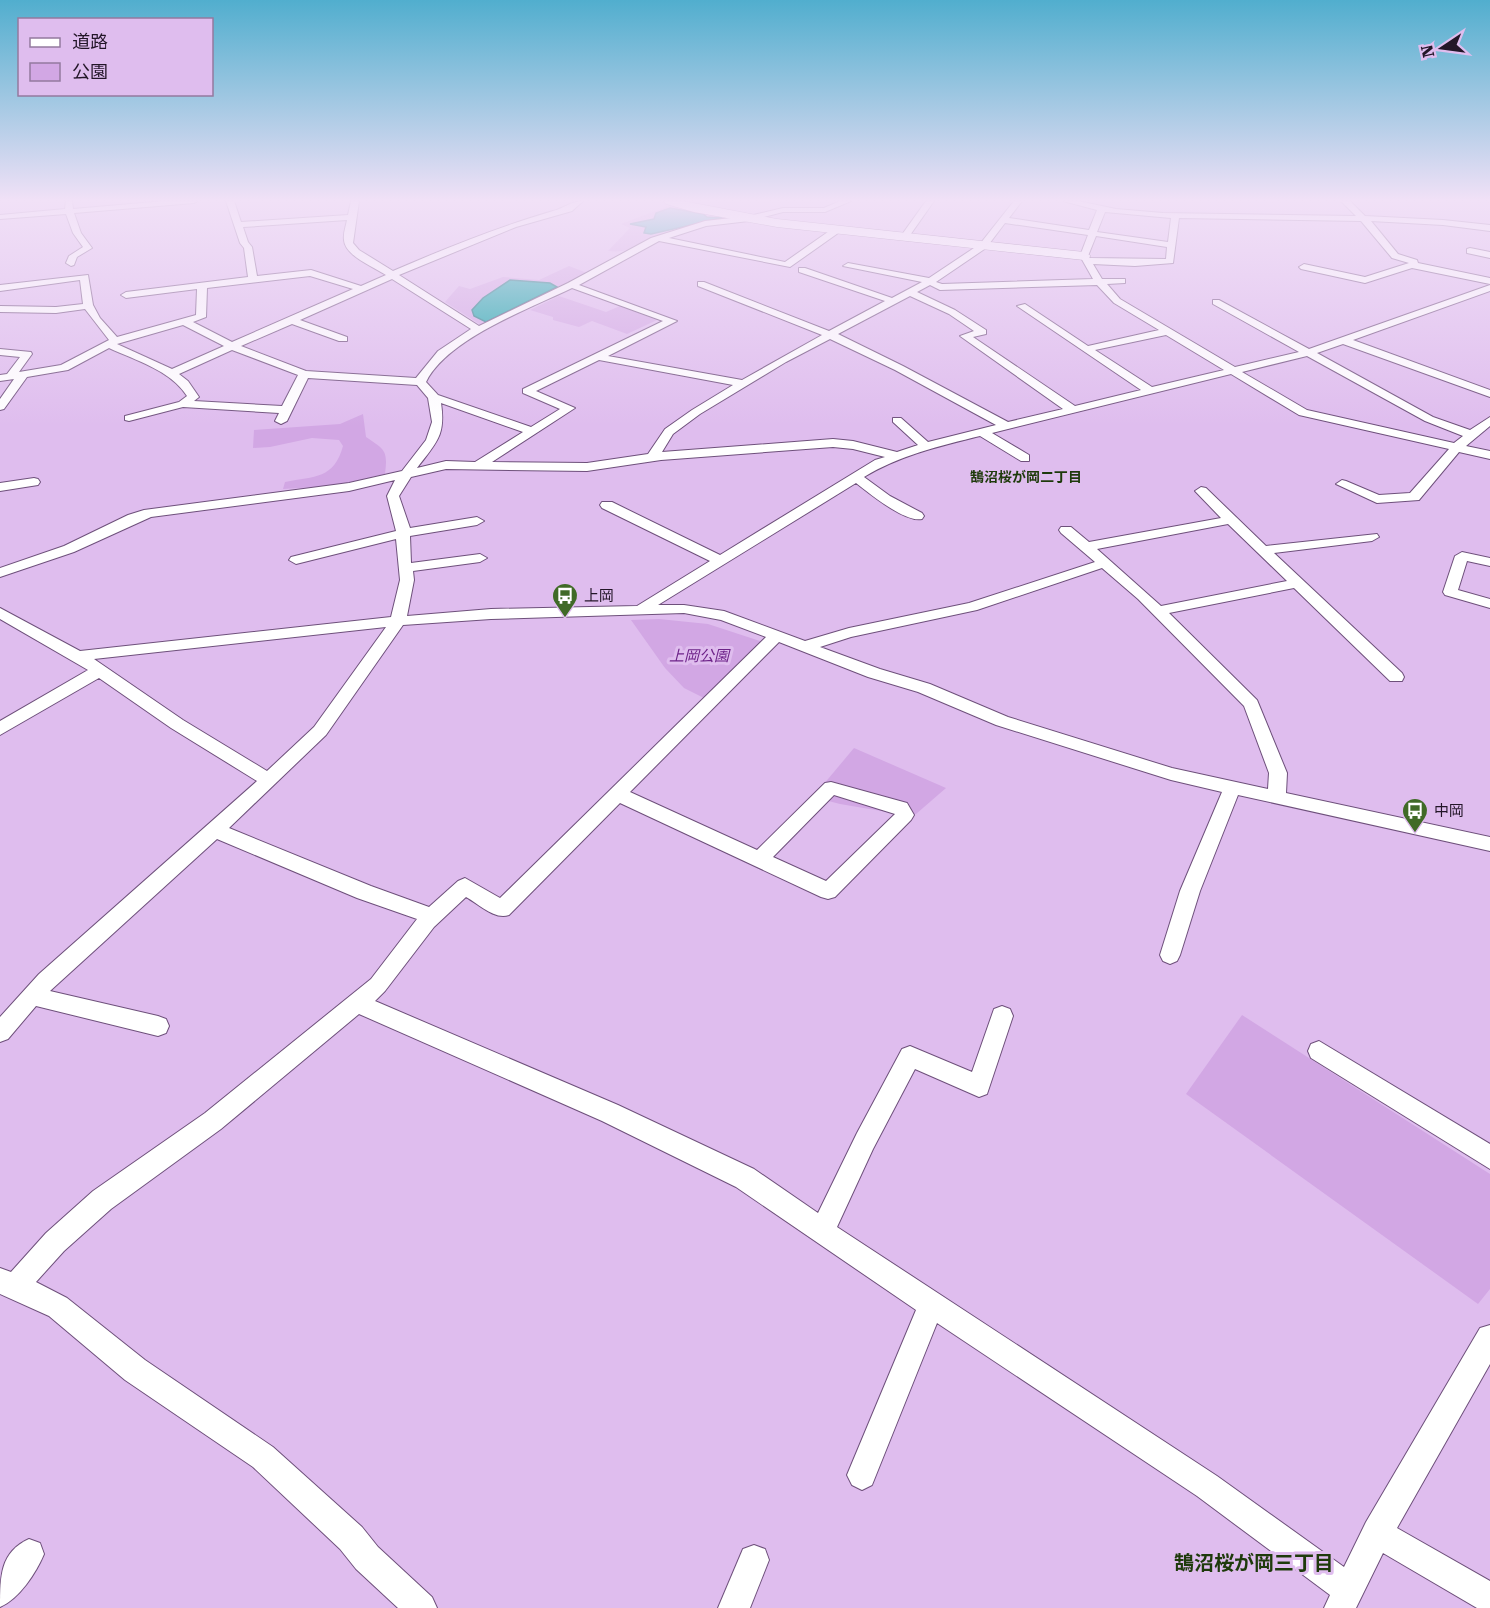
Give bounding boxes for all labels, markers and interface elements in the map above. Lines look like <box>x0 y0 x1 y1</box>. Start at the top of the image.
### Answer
legend <box>18 18 213 96</box>
north arrow <box>1412 18 1472 78</box>
text: 道路 <box>72 31 108 52</box>
text: N <box>1417 43 1439 59</box>
text: 公園 <box>72 61 108 82</box>
district label: 鵠沼桜が岡二丁目 <box>970 469 1082 485</box>
bus stop icon: 上岡 <box>550 581 580 619</box>
place label: 上岡 <box>584 587 614 605</box>
park label: 上岡公園 <box>669 647 731 665</box>
bus stop icon: 中岡 <box>1400 796 1430 834</box>
place label: 中岡 <box>1434 802 1464 820</box>
district label: 鵠沼桜が岡三丁目 <box>1174 1551 1334 1575</box>

